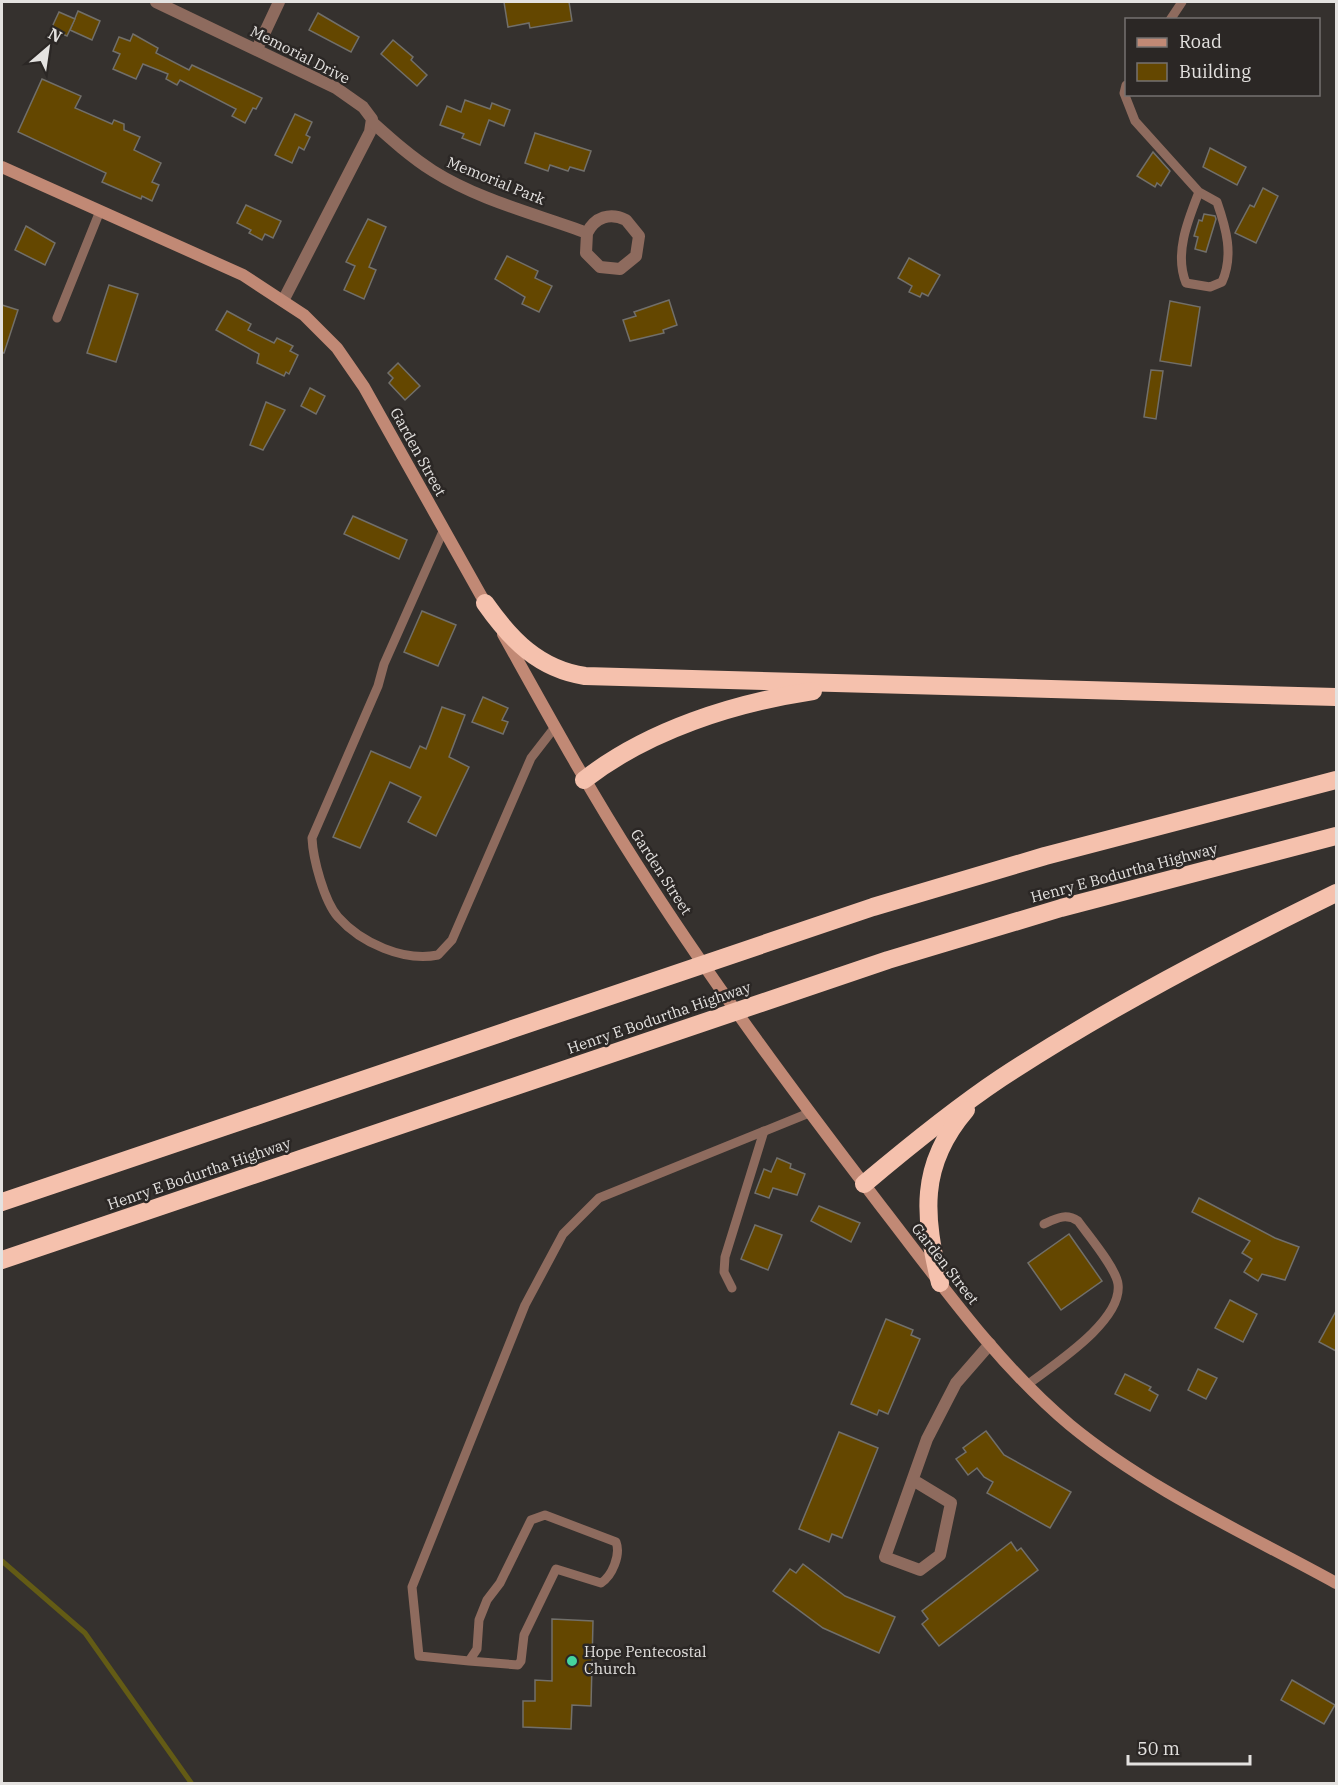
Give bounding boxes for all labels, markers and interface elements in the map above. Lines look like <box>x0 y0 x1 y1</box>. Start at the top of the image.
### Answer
north arrow <box>18 18 78 78</box>
legend <box>1125 18 1320 96</box>
street label: Memorial Drive <box>247 21 353 88</box>
text: N <box>45 23 66 47</box>
text: Road <box>1179 30 1222 53</box>
text: Building <box>1179 60 1251 83</box>
street label: Memorial Park <box>444 152 548 209</box>
street label: Garden Street <box>386 404 451 499</box>
street label: Garden Street <box>627 825 696 918</box>
street label: Henry E Bodurtha Highway <box>1028 838 1219 907</box>
street label: Henry E Bodurtha Highway <box>565 977 753 1058</box>
street label: Henry E Bodurtha Highway <box>105 1133 293 1214</box>
street label: Garden Street <box>908 1219 983 1308</box>
place label: Hope Pentecostal Church <box>584 1642 706 1678</box>
marker: Hope Pentecostal Church <box>565 1654 579 1668</box>
scale bar <box>1128 1728 1250 1766</box>
text: 50 m <box>1137 1737 1180 1760</box>

